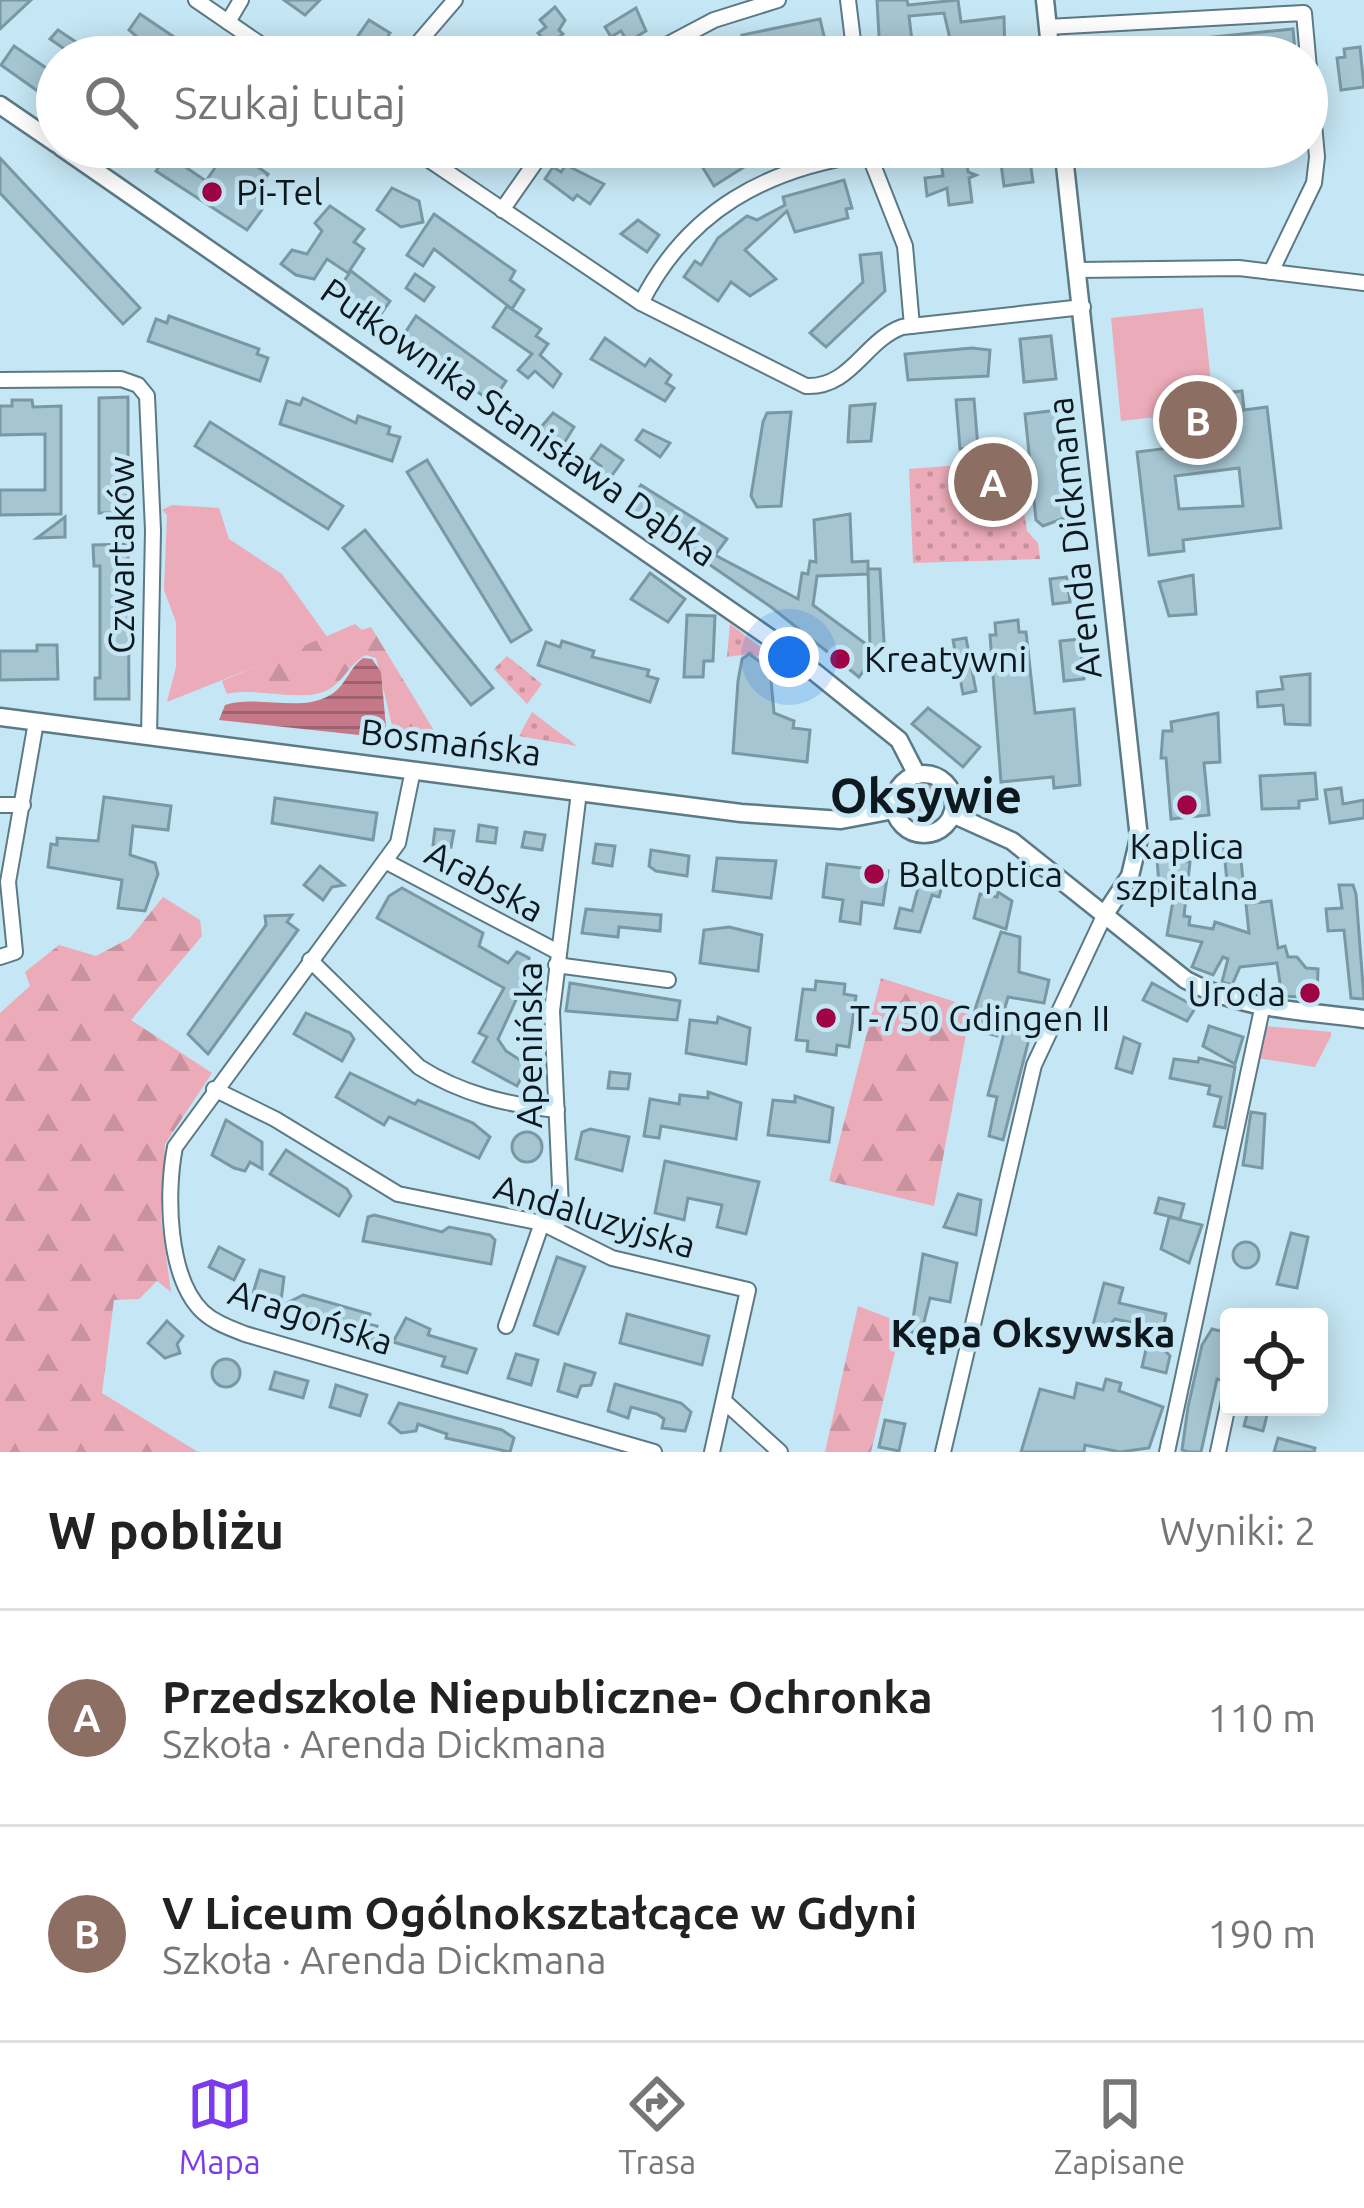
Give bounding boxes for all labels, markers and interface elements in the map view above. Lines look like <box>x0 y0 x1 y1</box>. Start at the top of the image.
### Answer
search box <box>36 36 1328 168</box>
icon: search <box>78 69 144 135</box>
text: Szukaj tutaj <box>174 77 406 128</box>
place label: Pi-Tel <box>236 171 323 212</box>
marker: Pi-Tel <box>199 179 225 205</box>
street label: Pułkownika Stanisława Dąbka <box>314 269 725 574</box>
pin: B <box>1159 375 1237 465</box>
street label: Arenda Dickmana <box>1038 395 1109 681</box>
pin: A <box>954 437 1032 527</box>
street label: Czwartaków <box>100 456 141 654</box>
your location <box>759 627 819 687</box>
place label: Kreatywni <box>864 638 1027 679</box>
marker: Kreatywni <box>827 646 853 672</box>
street label: Bosmańska <box>358 710 544 773</box>
district label: Oksywie <box>830 768 1022 822</box>
marker: Kaplica szpitalna <box>1174 792 1200 818</box>
place label: Kaplica szpitalna <box>1115 825 1259 907</box>
street label: Arabska <box>419 831 552 930</box>
place label: Baltoptica <box>898 853 1063 894</box>
marker: Baltoptica <box>861 861 887 887</box>
street label: Apenińska <box>508 962 549 1128</box>
place label: Uroda <box>1187 972 1286 1013</box>
marker: Uroda <box>1297 980 1323 1006</box>
place label: T-750 Gdingen II <box>850 997 1110 1038</box>
marker: T-750 Gdingen II <box>813 1005 839 1031</box>
street label: Andaluzyjska <box>489 1165 701 1266</box>
street label: Aragońska <box>224 1271 398 1362</box>
map controls <box>1220 1308 1328 1416</box>
button: locate <box>1220 1308 1328 1416</box>
district label: Kępa Oksywska <box>891 1311 1175 1355</box>
text: W pobliżu <box>48 1501 284 1559</box>
text: Wyniki: 2 <box>1160 1509 1316 1552</box>
text: Przedszkole Niepubliczne- Ochronka <box>162 1671 933 1722</box>
text: A <box>73 1696 101 1739</box>
text: 110 m <box>1207 1696 1316 1739</box>
text: Szkoła · Arenda Dickmana <box>162 1722 607 1765</box>
text: V Liceum Ogólnokształcące w Gdyni <box>162 1887 917 1938</box>
text: B <box>74 1912 100 1955</box>
text: 190 m <box>1207 1912 1316 1955</box>
text: Szkoła · Arenda Dickmana <box>162 1938 607 1981</box>
tab: Mapa <box>179 2071 261 2180</box>
tab: Trasa <box>618 2071 696 2180</box>
tab: Zapisane <box>1054 2071 1185 2180</box>

